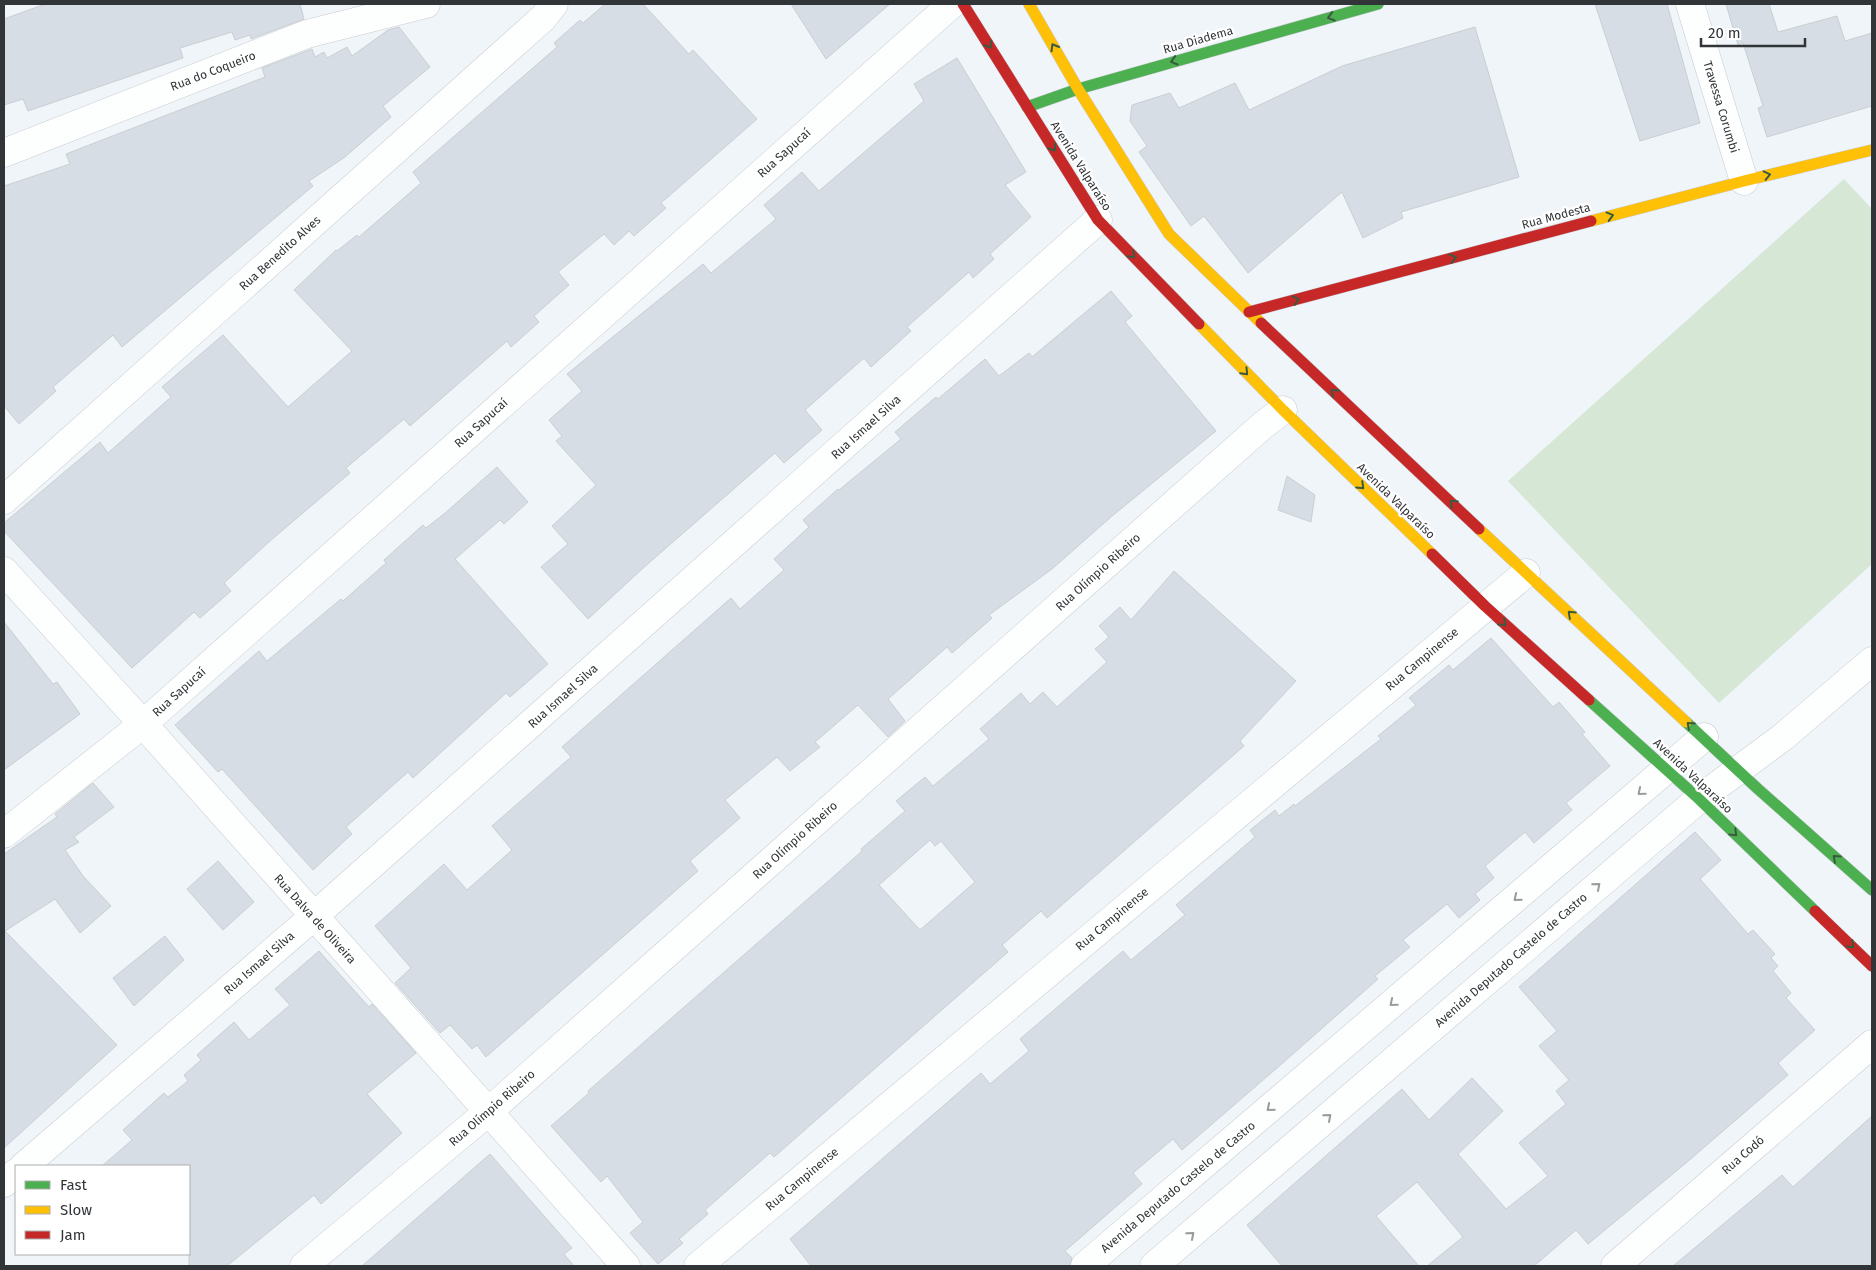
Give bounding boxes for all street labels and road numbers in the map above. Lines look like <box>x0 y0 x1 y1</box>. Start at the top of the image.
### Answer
street label: Rua Diadema <box>1161 23 1235 57</box>
street label: Rua do Coqueiro <box>168 48 258 94</box>
street label: Travessa Corumbi <box>1700 59 1742 155</box>
street label: Avenida Valparaíso <box>1048 119 1114 213</box>
street label: Rua Sapucaí <box>755 125 814 181</box>
street label: Rua Modesta <box>1520 200 1592 232</box>
street label: Rua Benedito Alves <box>236 213 324 293</box>
street label: Rua Ismael Silva <box>828 392 904 462</box>
street label: Rua Sapucaí <box>452 395 511 451</box>
street label: Avenida Valparaíso <box>1354 460 1438 542</box>
street label: Rua Olímpio Ribeiro <box>1053 530 1143 614</box>
street label: Rua Campinense <box>1383 625 1461 693</box>
street label: Rua Ismael Silva <box>525 661 601 731</box>
street label: Rua Sapucaí <box>150 664 209 720</box>
street label: Avenida Valparaíso <box>1651 736 1735 816</box>
street label: Rua Olímpio Ribeiro <box>750 798 840 882</box>
street label: Rua Dalva de Oliveira <box>271 871 359 967</box>
street label: Rua Campinense <box>1073 885 1151 953</box>
street label: Avenida Deputado Castelo de Castro <box>1432 890 1590 1030</box>
street label: Rua Ismael Silva <box>221 929 297 997</box>
street label: Rua Olímpio Ribeiro <box>446 1067 538 1149</box>
street label: Avenida Deputado Castelo de Castro <box>1098 1118 1258 1256</box>
street label: Rua Codó <box>1719 1133 1767 1177</box>
street label: Rua Campinense <box>763 1145 841 1213</box>

